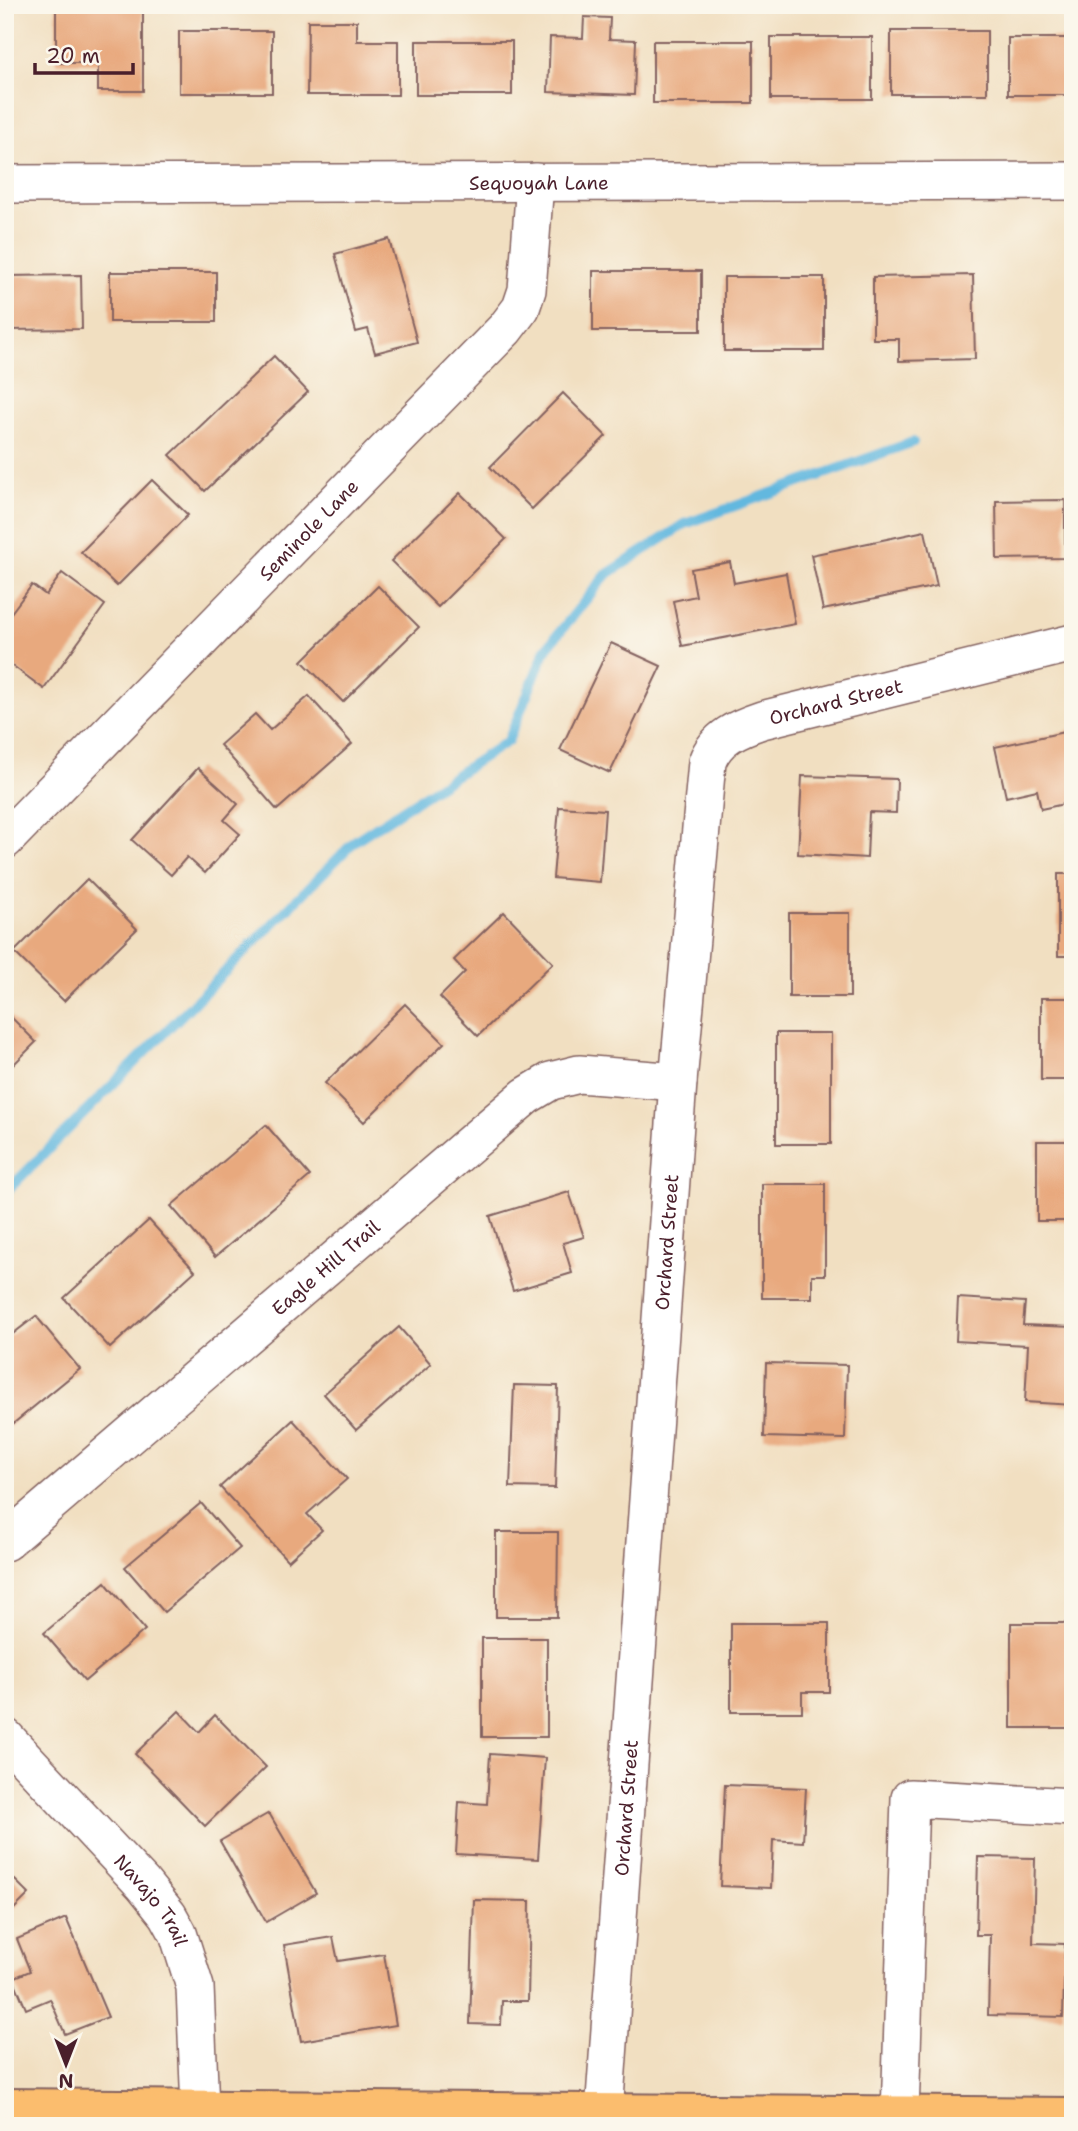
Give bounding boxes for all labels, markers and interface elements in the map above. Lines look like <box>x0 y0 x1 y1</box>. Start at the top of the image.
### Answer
scale bar <box>35 32 133 76</box>
text: 20 m <box>46 42 100 70</box>
street label: Sequoyah Lane <box>469 170 609 195</box>
street label: Seminole Lane <box>253 474 364 586</box>
street label: Orchard Street <box>767 673 905 730</box>
street label: Orchard Street <box>649 1173 684 1311</box>
street label: Eagle Hill Trail <box>266 1214 385 1321</box>
street label: Orchard Street <box>609 1739 643 1877</box>
street label: Navajo Trail <box>109 1849 194 1950</box>
north arrow <box>32 2030 102 2100</box>
text: N <box>58 2068 74 2093</box>

